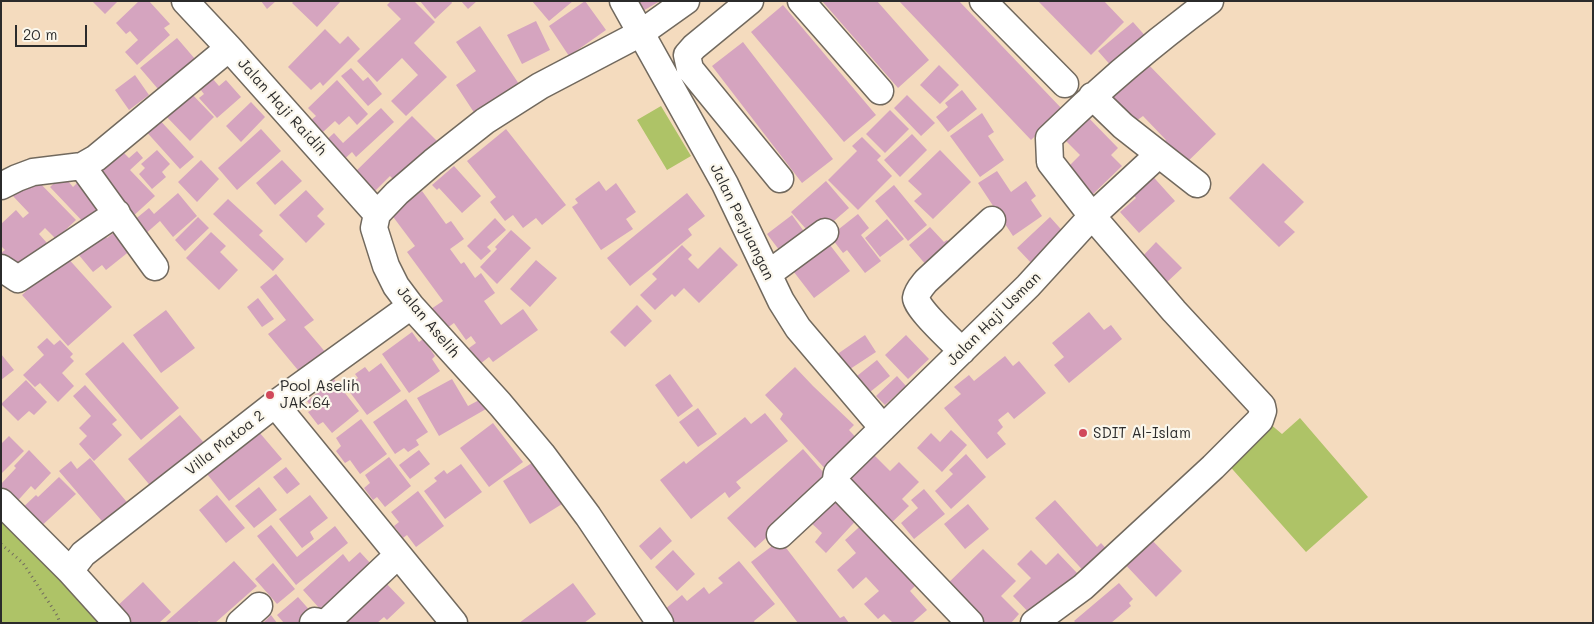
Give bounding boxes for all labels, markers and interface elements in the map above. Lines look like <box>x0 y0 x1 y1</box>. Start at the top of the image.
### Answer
scale bar <box>18 15 90 47</box>
text: 20 m <box>23 24 57 44</box>
street label: Jalan Haji Raidih <box>234 55 330 159</box>
street label: Jalan Perjuangan <box>706 161 778 283</box>
street label: Jalan Haji Usman <box>943 268 1045 370</box>
street label: Jalan Aselih <box>393 283 463 361</box>
place label: Pool Aselih JAK.64 <box>280 377 359 412</box>
marker: Pool Aselih JAK.64 <box>264 389 276 401</box>
street label: Villa Matoa 2 <box>182 407 268 479</box>
place label: SDIT Al-Islam <box>1093 424 1191 442</box>
marker: SDIT Al-Islam <box>1077 427 1089 439</box>

